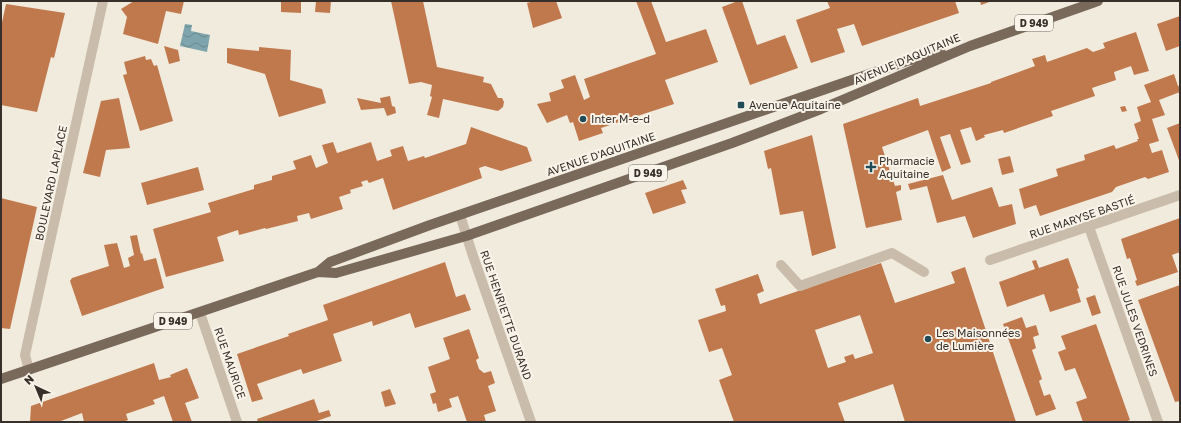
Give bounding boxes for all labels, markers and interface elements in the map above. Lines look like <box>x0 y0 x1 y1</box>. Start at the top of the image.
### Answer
road number: D 949 <box>1015 15 1053 31</box>
street label: AVENUE D'AQUITAINE <box>852 30 962 87</box>
place label: Avenue Aquitaine <box>749 98 841 111</box>
marker: Avenue Aquitaine <box>736 100 746 110</box>
place label: Inter M-e-d <box>591 112 650 125</box>
marker: Inter M-e-d <box>578 114 588 124</box>
street label: BOULEVARD LAPLACE <box>32 124 69 242</box>
street label: AVENUE D'AQUITAINE <box>545 129 657 178</box>
place label: Pharmacie Aquitaine <box>879 154 935 180</box>
marker: Pharmacie Aquitaine <box>866 162 876 172</box>
road number: D 949 <box>629 165 667 181</box>
street label: RUE MARYSE BASTIÉ <box>1027 192 1136 241</box>
street label: RUE HENRIETTE DURAND <box>478 248 535 382</box>
street label: RUE JULES VEDRINES <box>1110 264 1161 378</box>
road number: D 949 <box>154 313 192 329</box>
street label: RUE MAURICE <box>212 325 249 400</box>
place label: Les Maisonnées de Lumière <box>936 326 1020 352</box>
marker: Les Maisonnées de Lumière <box>923 334 933 344</box>
north arrow <box>16 367 56 407</box>
text: N <box>21 372 36 387</box>

